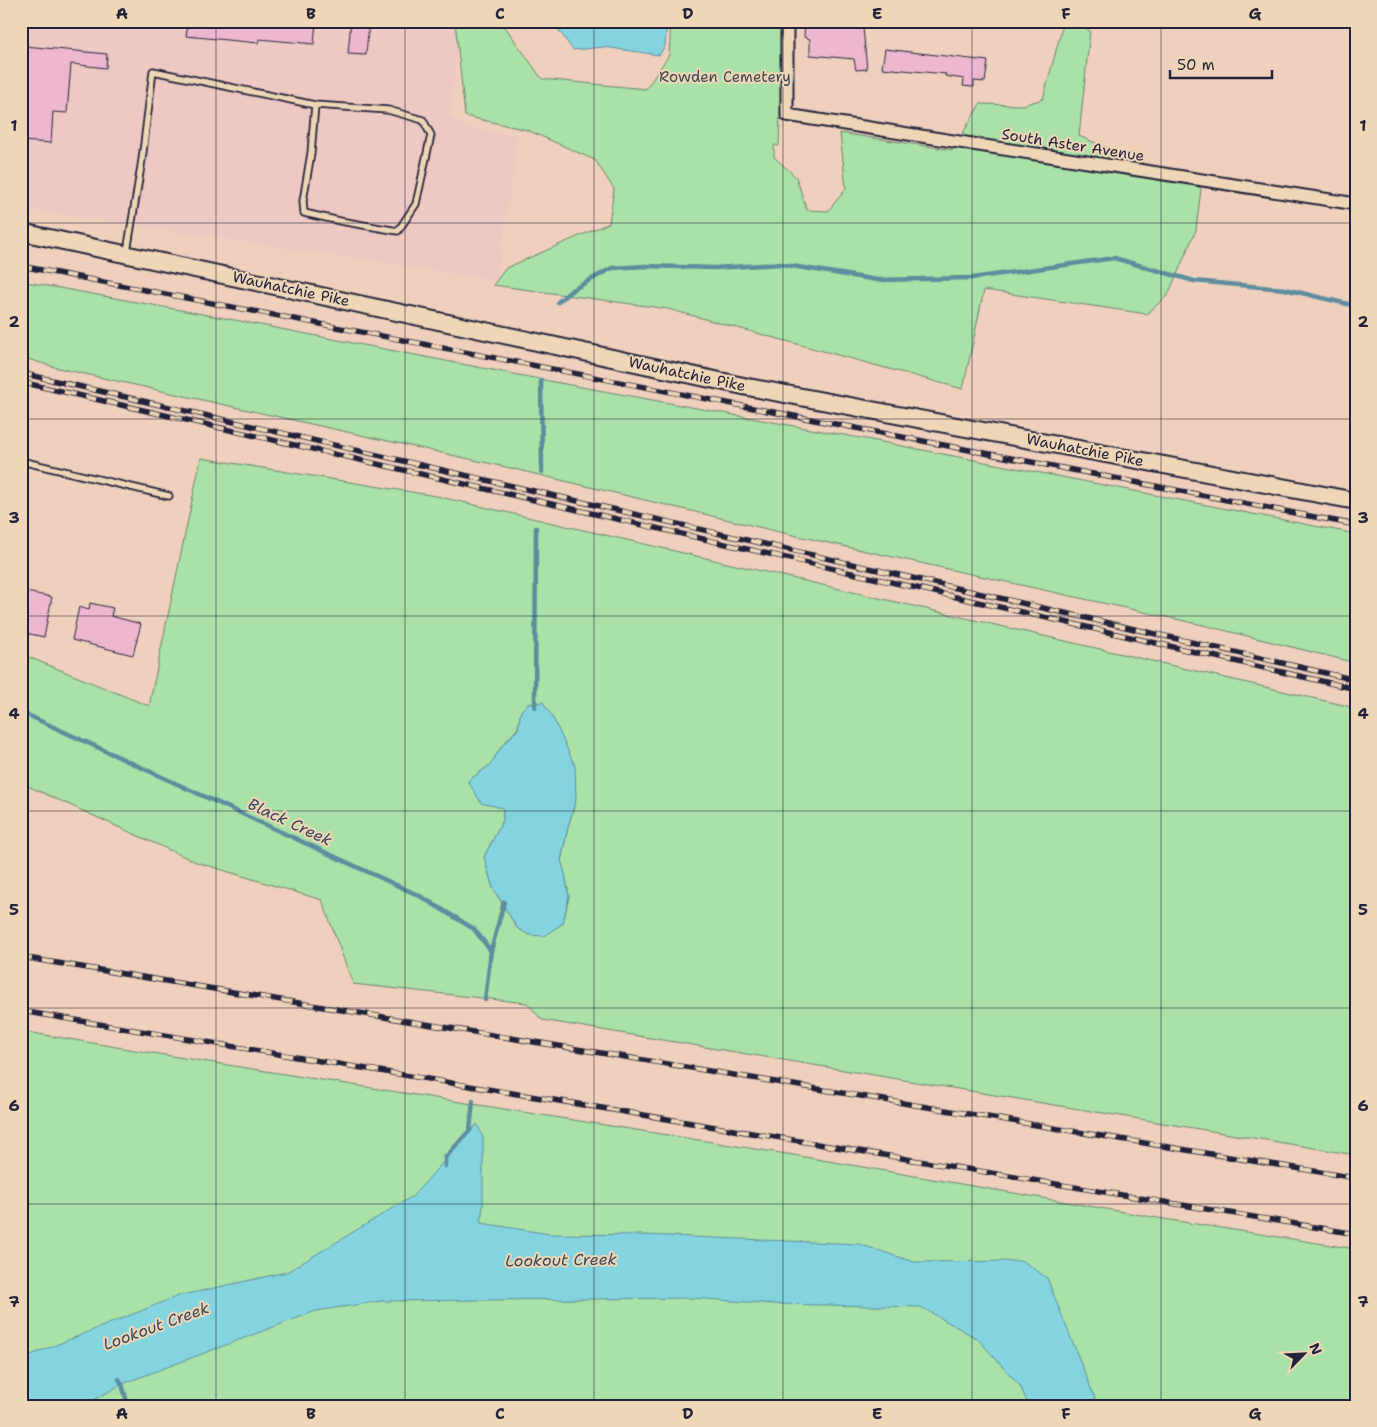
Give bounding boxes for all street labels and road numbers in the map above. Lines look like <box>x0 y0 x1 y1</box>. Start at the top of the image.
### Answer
street label: South Aster Avenue <box>1000 124 1146 166</box>
street label: Wauhatchie Pike <box>231 267 351 311</box>
street label: Wauhatchie Pike <box>627 352 747 396</box>
street label: Wauhatchie Pike <box>1025 429 1145 471</box>

